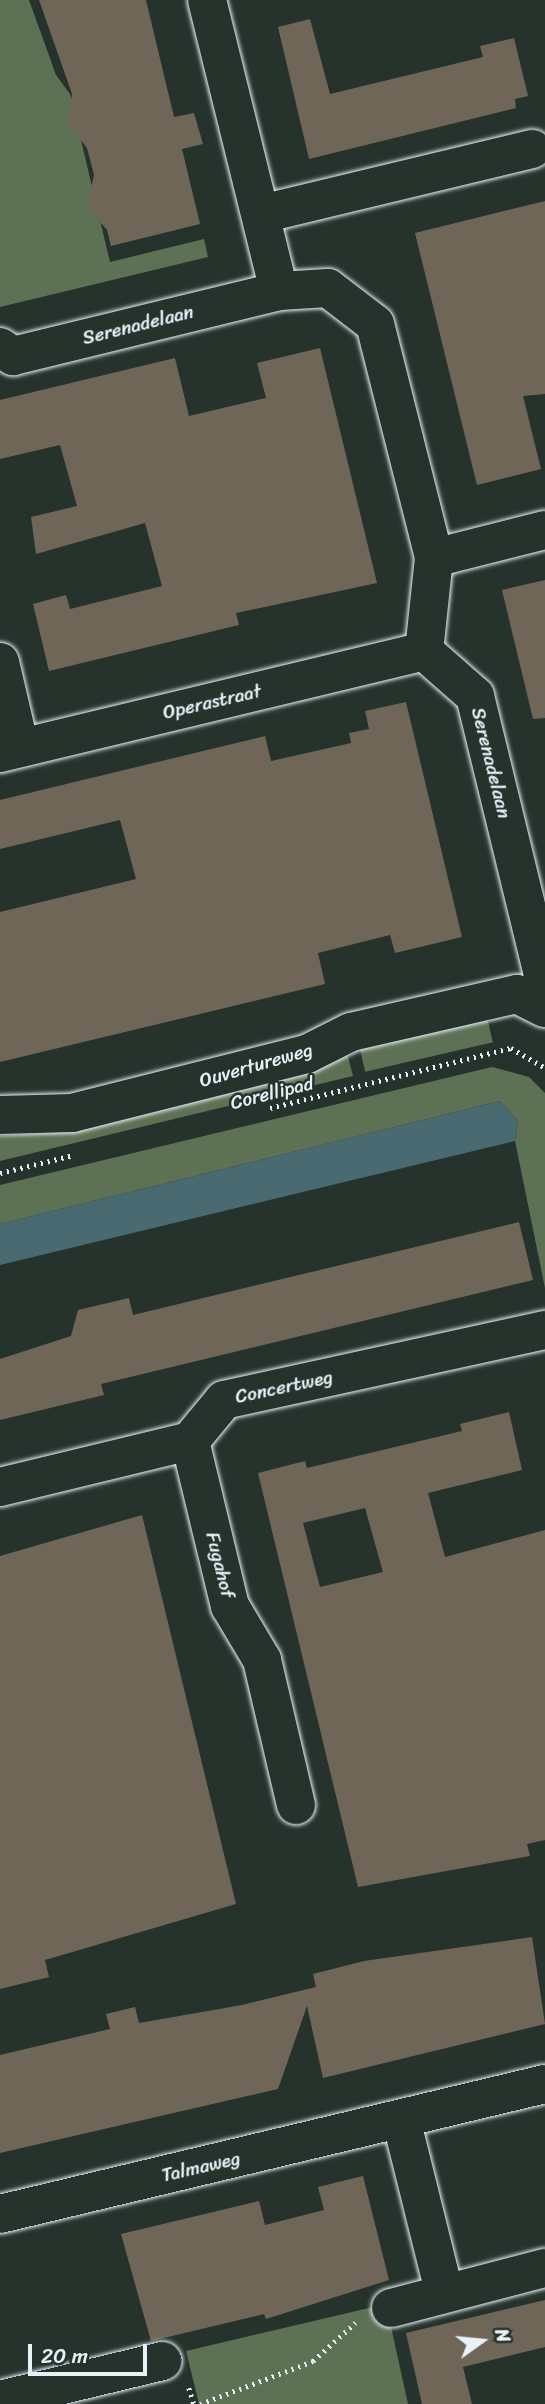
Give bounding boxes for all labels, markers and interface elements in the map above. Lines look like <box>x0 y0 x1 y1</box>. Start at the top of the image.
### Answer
street label: Serenadelaan <box>80 300 196 350</box>
street label: Operastraat <box>161 680 263 724</box>
street label: Serenadelaan <box>466 705 516 821</box>
street label: Ouvertureweg <box>197 1038 315 1092</box>
street label: Corellipad <box>228 1072 316 1114</box>
street label: Concertweg <box>233 1366 335 1408</box>
street label: Fugahof <box>201 1530 239 1600</box>
street label: Talmaweg <box>160 2147 242 2187</box>
north arrow <box>447 2306 517 2376</box>
text: N <box>485 2325 520 2346</box>
scale bar <box>32 2330 150 2374</box>
text: 20 m <box>41 2337 88 2375</box>

